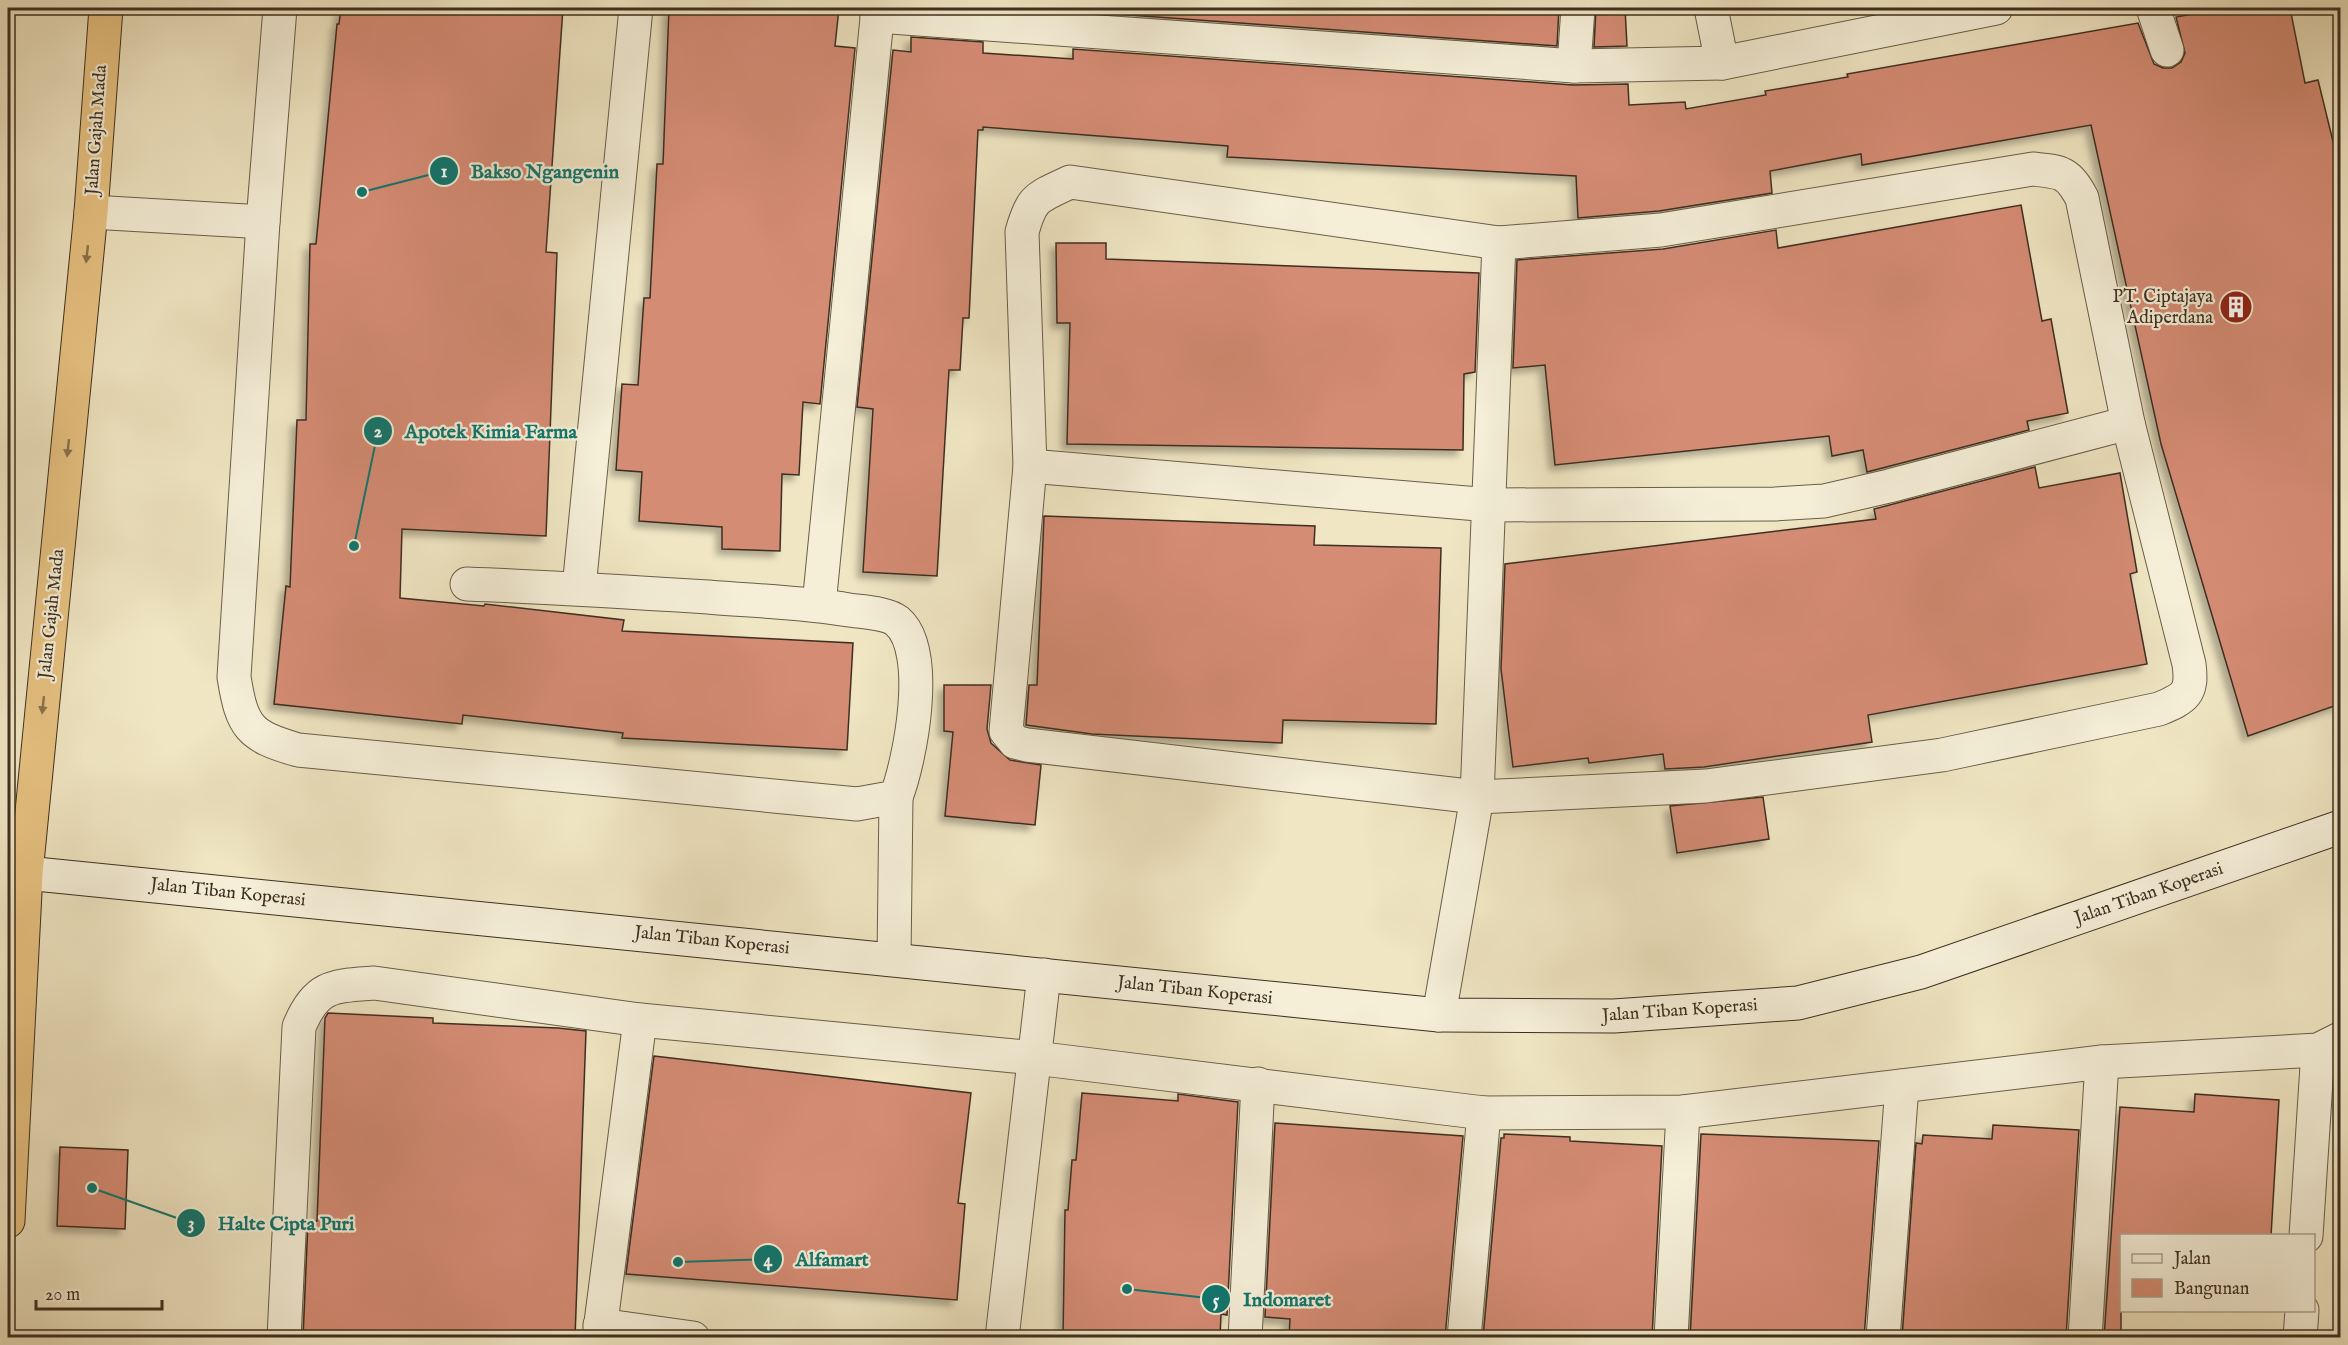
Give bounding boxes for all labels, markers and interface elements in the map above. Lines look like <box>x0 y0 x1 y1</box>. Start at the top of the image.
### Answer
street label: Jalan Gajah Mada <box>81 64 113 198</box>
callout: Bakso Ngangenin <box>429 152 631 190</box>
text: Bakso Ngangenin <box>471 160 620 185</box>
text: 1 <box>441 161 448 184</box>
one-way arrow <box>82 245 92 264</box>
place label: PT. Ciptajaya Adiperdana <box>2113 286 2213 330</box>
building icon: PT. Ciptajaya Adiperdana <box>2218 289 2254 325</box>
callout: Apotek Kimia Farma <box>363 412 590 450</box>
text: Apotek Kimia Farma <box>404 420 578 445</box>
text: 2 <box>374 421 383 444</box>
one-way arrow <box>63 439 73 458</box>
street label: Jalan Gajah Mada <box>34 548 70 682</box>
one-way arrow <box>38 696 48 715</box>
street label: Jalan Tiban Koperasi <box>2070 858 2227 931</box>
street label: Jalan Tiban Koperasi <box>147 873 307 913</box>
street label: Jalan Tiban Koperasi <box>631 921 791 961</box>
street label: Jalan Tiban Koperasi <box>1114 971 1274 1011</box>
street label: Jalan Tiban Koperasi <box>1599 994 1759 1028</box>
callout: Halte Cipta Puri <box>176 1204 367 1242</box>
text: Halte Cipta Puri <box>218 1212 355 1237</box>
text: 3 <box>188 1213 194 1236</box>
legend <box>2120 1234 2315 1312</box>
callout: Alfamart <box>753 1240 880 1278</box>
text: Alfamart <box>794 1248 869 1273</box>
text: Jalan <box>2172 1248 2211 1271</box>
text: 4 <box>764 1250 774 1273</box>
scale bar <box>36 1273 162 1311</box>
text: Bangunan <box>2174 1278 2250 1301</box>
callout: Indomaret <box>1201 1280 1343 1318</box>
text: 20 m <box>45 1284 80 1307</box>
text: Indomaret <box>1243 1288 1331 1313</box>
text: 5 <box>1213 1290 1220 1313</box>

